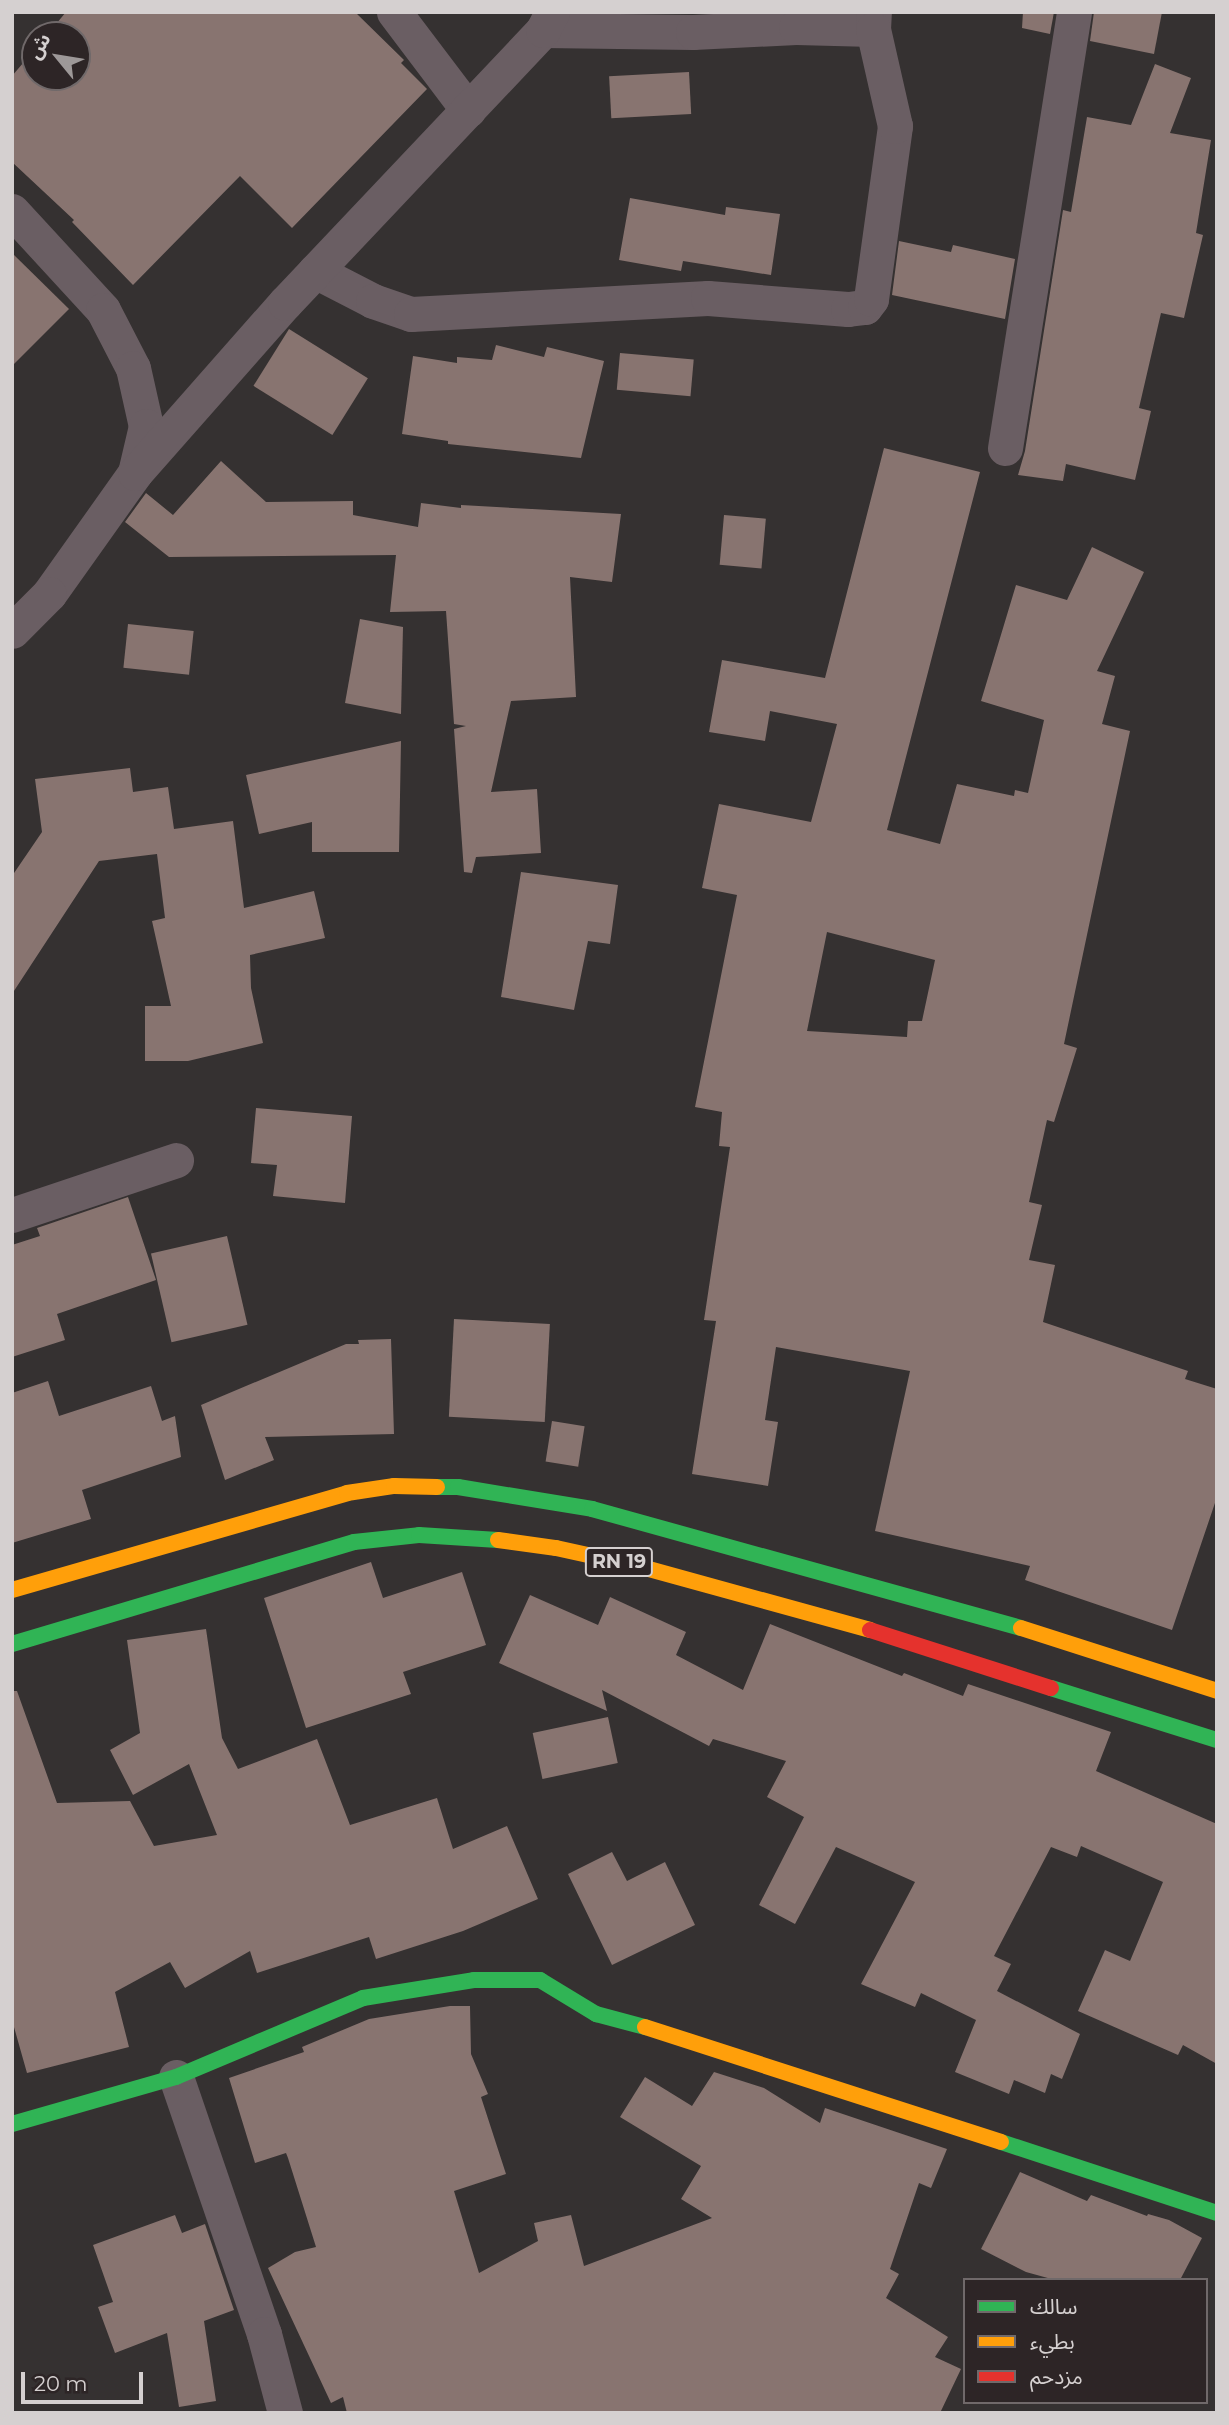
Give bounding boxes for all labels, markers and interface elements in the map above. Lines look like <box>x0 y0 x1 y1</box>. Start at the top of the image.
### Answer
north arrow <box>21 21 91 91</box>
text: ش <box>23 29 56 63</box>
road number: RN 19 <box>584 1546 654 1578</box>
legend <box>963 2278 1208 2404</box>
text: سالك <box>1030 2294 1077 2319</box>
text: بطيء <box>1030 2329 1075 2354</box>
scale bar <box>24 2358 147 2402</box>
text: مزدحم <box>1030 2364 1083 2389</box>
text: 20 m <box>34 2371 88 2396</box>

